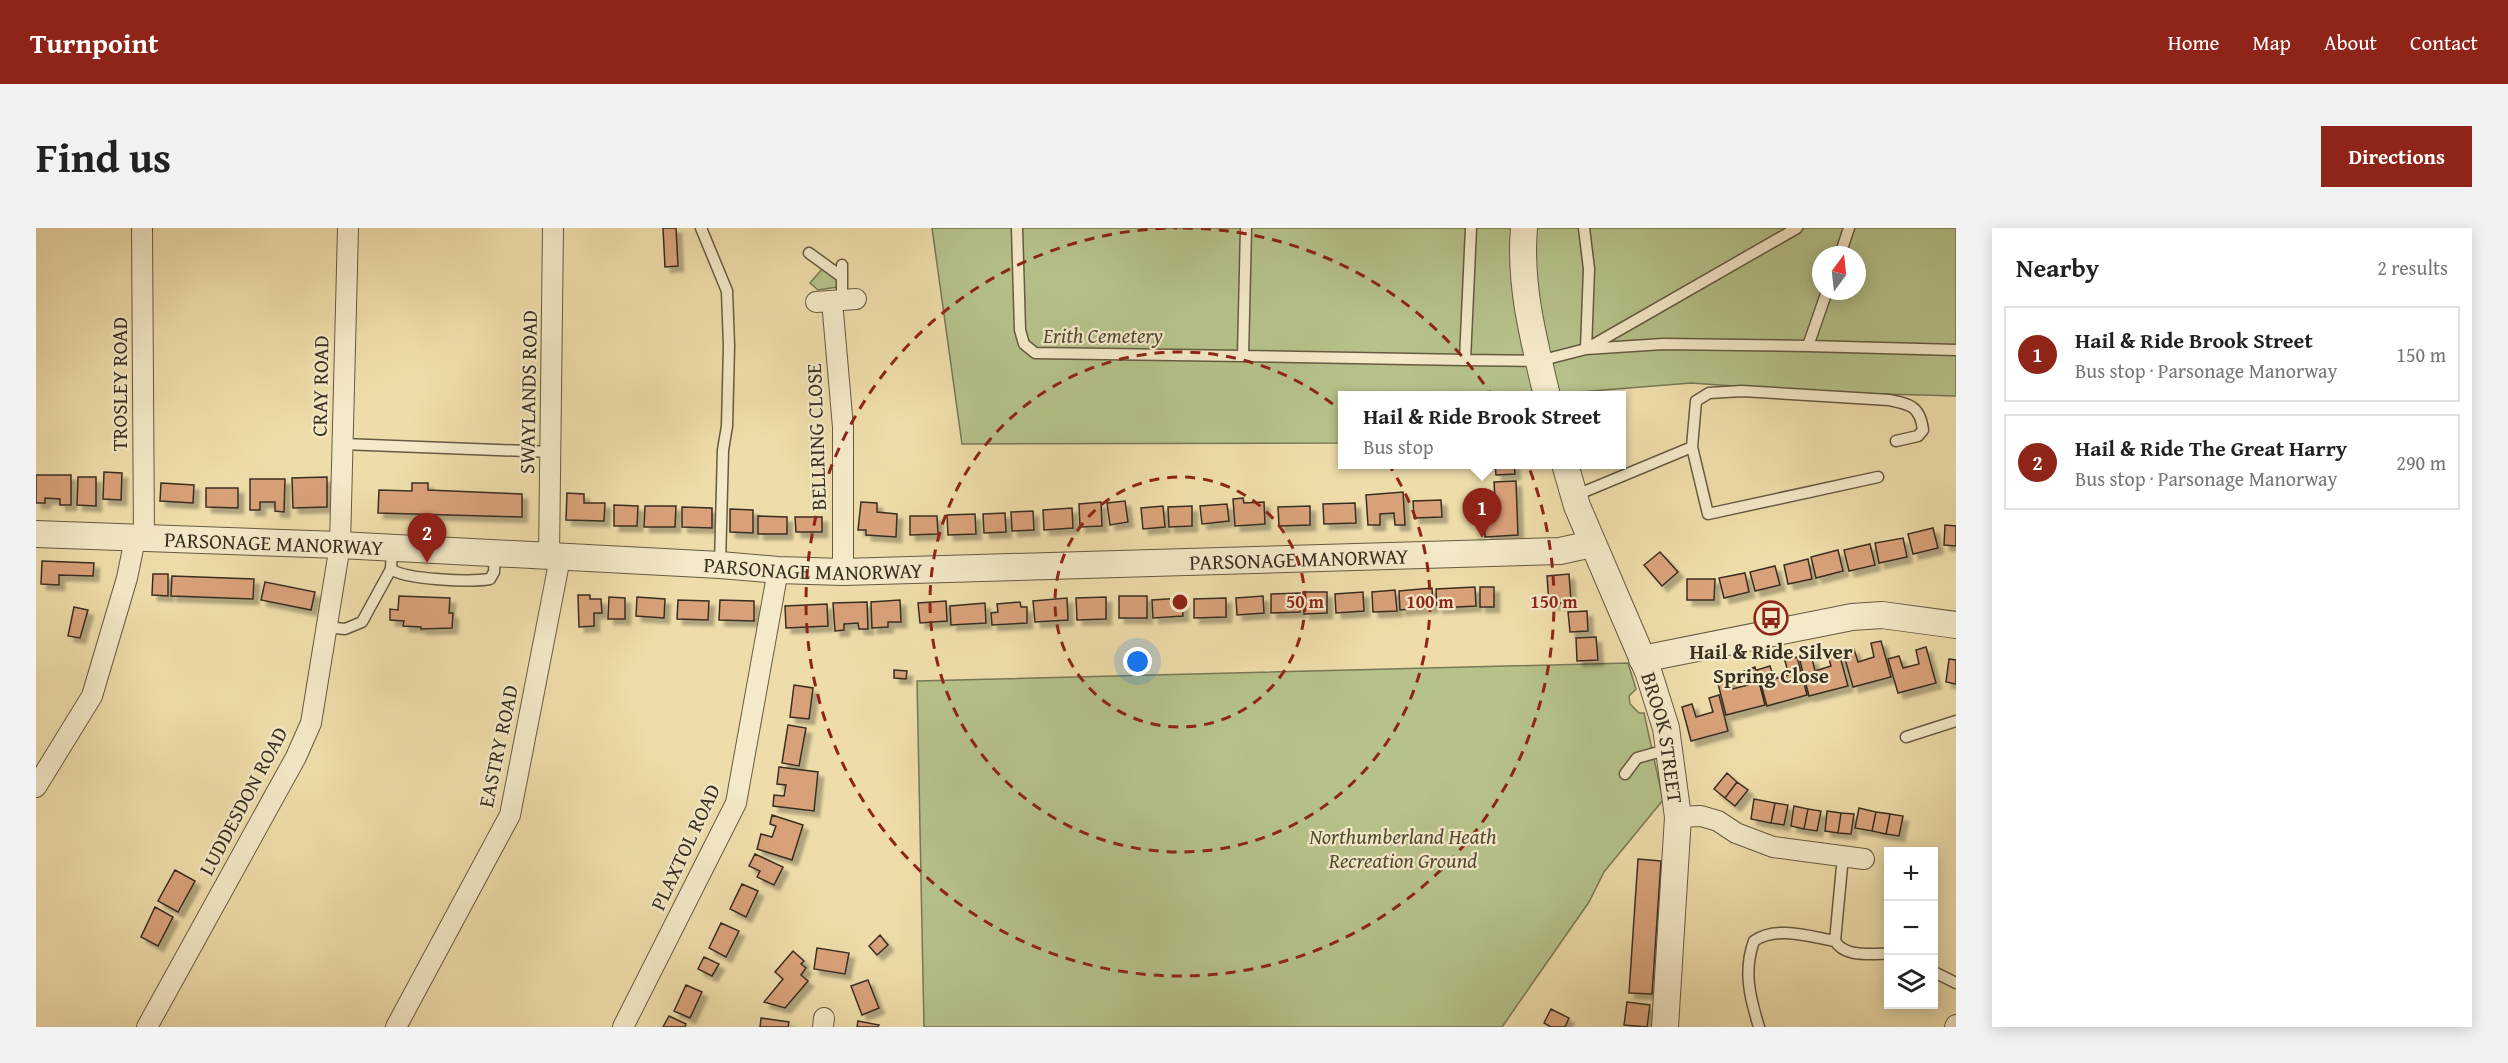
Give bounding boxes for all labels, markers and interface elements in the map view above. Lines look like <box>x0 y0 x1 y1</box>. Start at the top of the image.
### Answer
text: Turnpoint <box>30 22 159 63</box>
text: Home <box>2168 27 2219 58</box>
text: Map <box>2252 27 2291 58</box>
text: About <box>2324 27 2377 58</box>
text: Contact <box>2410 27 2478 58</box>
text: Find us <box>36 126 171 187</box>
button: Directions <box>2321 126 2472 187</box>
north arrow <box>1812 246 1866 300</box>
text: Nearby <box>2016 248 2099 287</box>
text: 2 results <box>2377 253 2448 282</box>
street label: SWAYLANDS ROAD <box>511 310 545 474</box>
street label: TROSLEY ROAD <box>104 317 135 451</box>
park label: Erith Cemetery <box>1042 320 1163 351</box>
text: Hail & Ride Brook Street <box>2075 324 2313 356</box>
street label: CRAY ROAD <box>304 335 336 437</box>
text: 1 <box>2032 340 2043 369</box>
text: 150 m <box>2396 340 2446 369</box>
text: Bus stop · Parsonage Manorway <box>2075 356 2337 385</box>
street label: BELLRING CLOSE <box>798 362 834 511</box>
popup <box>1338 391 1626 469</box>
text: Hail & Ride Brook Street <box>1363 400 1601 432</box>
text: Bus stop <box>1363 432 1434 461</box>
text: Hail & Ride The Great Harry <box>2075 432 2347 464</box>
text: 2 <box>2032 448 2043 477</box>
text: 290 m <box>2396 448 2446 477</box>
text: Bus stop · Parsonage Manorway <box>2075 464 2337 493</box>
pin: 1 <box>1462 488 1502 538</box>
pin: 2 <box>408 514 446 563</box>
street label: PARSONAGE MANORWAY <box>164 523 385 563</box>
street label: PARSONAGE MANORWAY <box>1189 540 1409 577</box>
street label: PARSONAGE MANORWAY <box>703 549 924 588</box>
text: 50 m <box>1286 588 1325 615</box>
text: 100 m <box>1406 588 1454 615</box>
text: 150 m <box>1530 588 1578 615</box>
centre of rings <box>1170 592 1190 612</box>
bus stop icon: Hail & Ride Silver Spring Close <box>1753 600 1789 636</box>
place label: Hail & Ride Silver Spring Close <box>1689 636 1853 691</box>
your location <box>1123 647 1152 676</box>
street label: BROOK STREET <box>1634 668 1692 805</box>
street label: EASTRY ROAD <box>470 682 526 810</box>
street label: LUDDESDON ROAD <box>191 721 295 881</box>
street label: PLAXTOL ROAD <box>642 779 728 915</box>
park label: Northumberland Heath Recreation Ground <box>1308 821 1497 876</box>
map controls <box>1884 847 1938 1009</box>
button: + <box>1884 847 1938 901</box>
button: − <box>1884 901 1938 955</box>
button: layers <box>1884 955 1938 1009</box>

